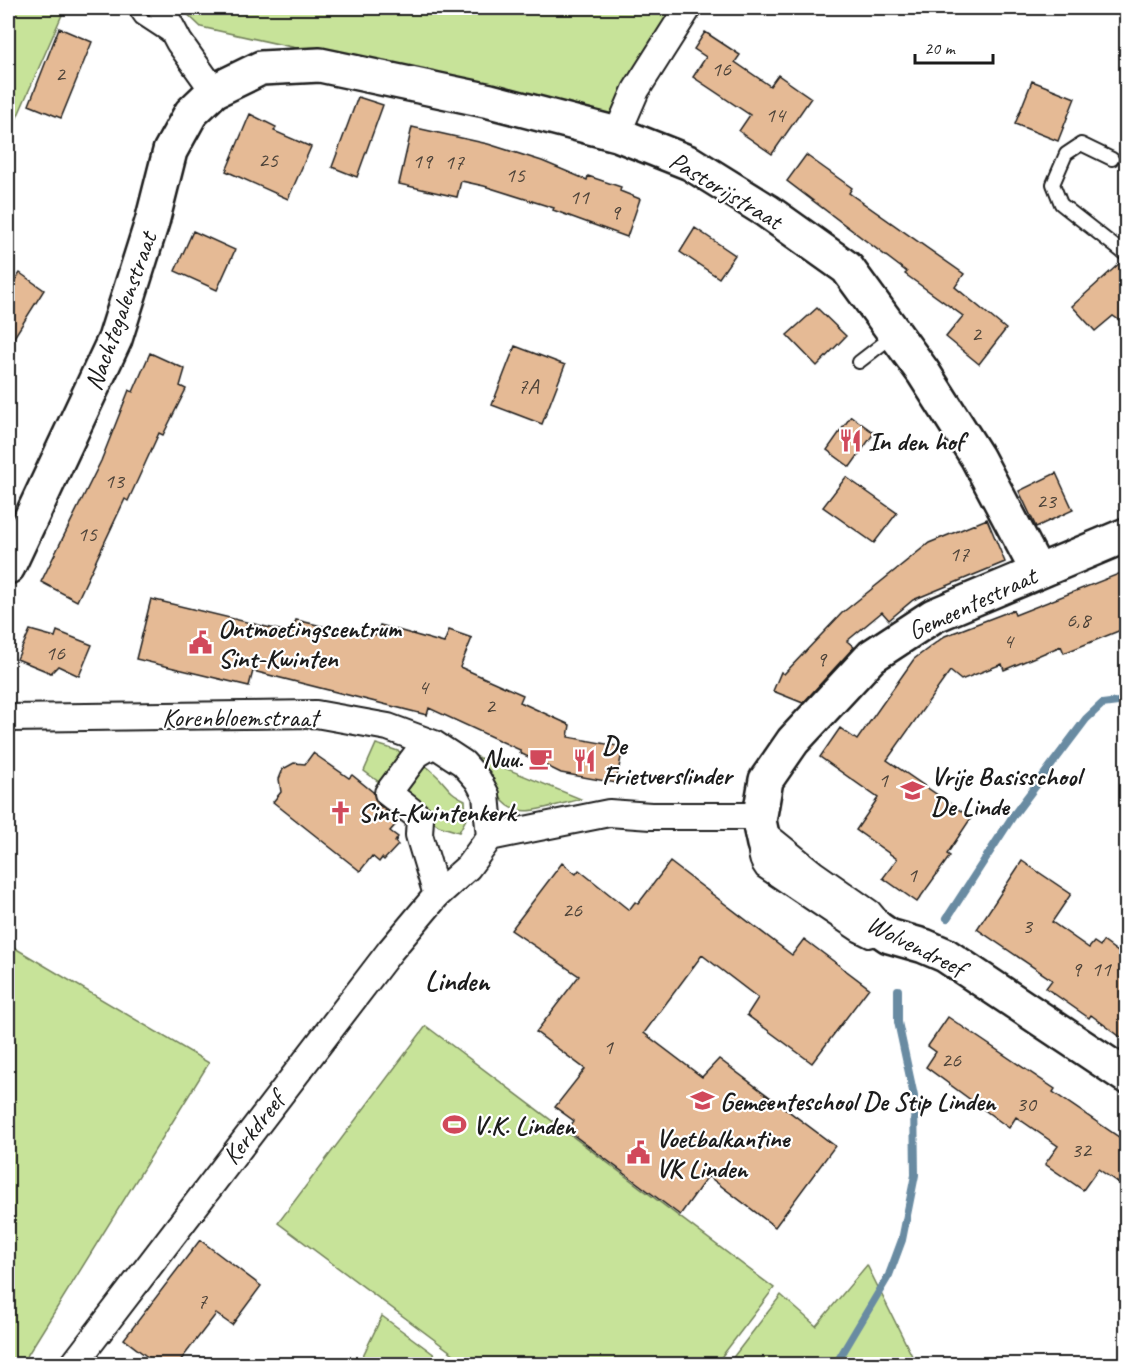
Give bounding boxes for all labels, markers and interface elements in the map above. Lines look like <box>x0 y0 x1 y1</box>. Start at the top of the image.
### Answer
scale bar <box>915 27 993 65</box>
text: 20 m <box>924 37 957 59</box>
house number: 16 <box>711 55 732 83</box>
house number: 2 <box>55 60 67 88</box>
house number: 14 <box>765 101 787 129</box>
street label: Pastorijstraat <box>663 144 790 238</box>
house number: 25 <box>258 146 279 174</box>
house number: 19 <box>412 147 434 175</box>
house number: 17 <box>444 148 465 176</box>
house number: 15 <box>505 161 526 189</box>
house number: 11 <box>569 183 590 211</box>
house number: 9 <box>610 198 622 226</box>
street label: Nachtegalenstraat <box>77 225 165 395</box>
house number: 2 <box>971 320 983 348</box>
house number: 7A <box>518 372 539 400</box>
place label: In den hof <box>868 425 970 458</box>
restaurant icon: In den hof <box>837 428 863 454</box>
house number: 13 <box>104 467 126 495</box>
house number: 23 <box>1036 487 1058 515</box>
house number: 15 <box>77 520 98 548</box>
house number: 17 <box>949 540 970 568</box>
street label: Gemeentestraat <box>903 558 1044 648</box>
house number: 6,8 <box>1066 606 1092 634</box>
place label: Ontmoetingscentrum Sint-Kwinten <box>218 612 402 675</box>
house number: 4 <box>1003 627 1015 655</box>
public building icon: Ontmoetingscentrum Sint-Kwinten <box>187 630 213 656</box>
house number: 16 <box>45 639 66 667</box>
house number: 9 <box>816 645 828 673</box>
house number: 4 <box>418 673 430 701</box>
house number: 2 <box>485 692 497 720</box>
street label: Korenbloemstraat <box>162 701 321 734</box>
place label: De Frietverslinder <box>602 729 734 792</box>
place label: Nuu. <box>483 742 524 775</box>
cafe icon: Nuu. <box>528 745 554 771</box>
restaurant icon: De Frietverslinder <box>571 747 597 773</box>
place label: Vrije Basisschool De Linde <box>931 760 1085 823</box>
house number: 1 <box>878 766 889 794</box>
school or university icon: Vrije Basisschool De Linde <box>900 778 926 804</box>
place label: Sint-Kwintenkerk <box>358 796 517 829</box>
church icon: Sint-Kwintenkerk <box>327 799 353 825</box>
house number: 1 <box>907 861 918 889</box>
house number: 26 <box>562 896 583 924</box>
street label: Wolvendreef <box>861 907 976 987</box>
house number: 3 <box>1022 912 1034 940</box>
house number: 9 <box>1071 955 1083 983</box>
house number: 11 <box>1091 955 1112 983</box>
district label: Linden <box>425 963 491 998</box>
house number: 1 <box>603 1033 614 1061</box>
house number: 26 <box>941 1046 962 1074</box>
street label: Kerkdreef <box>215 1081 295 1171</box>
place label: Gemeenteschool De Stip Linden <box>720 1085 998 1118</box>
school or university icon: Gemeenteschool De Stip Linden <box>689 1088 715 1114</box>
house number: 30 <box>1016 1090 1038 1118</box>
place label: V.K. Linden <box>473 1109 577 1142</box>
sports icon: V.K. Linden <box>442 1112 468 1138</box>
place label: Voetbalkantine VK Linden <box>656 1122 792 1185</box>
house number: 32 <box>1071 1136 1093 1164</box>
public building icon: Voetbalkantine VK Linden <box>625 1140 651 1166</box>
house number: 7 <box>197 1287 208 1315</box>

